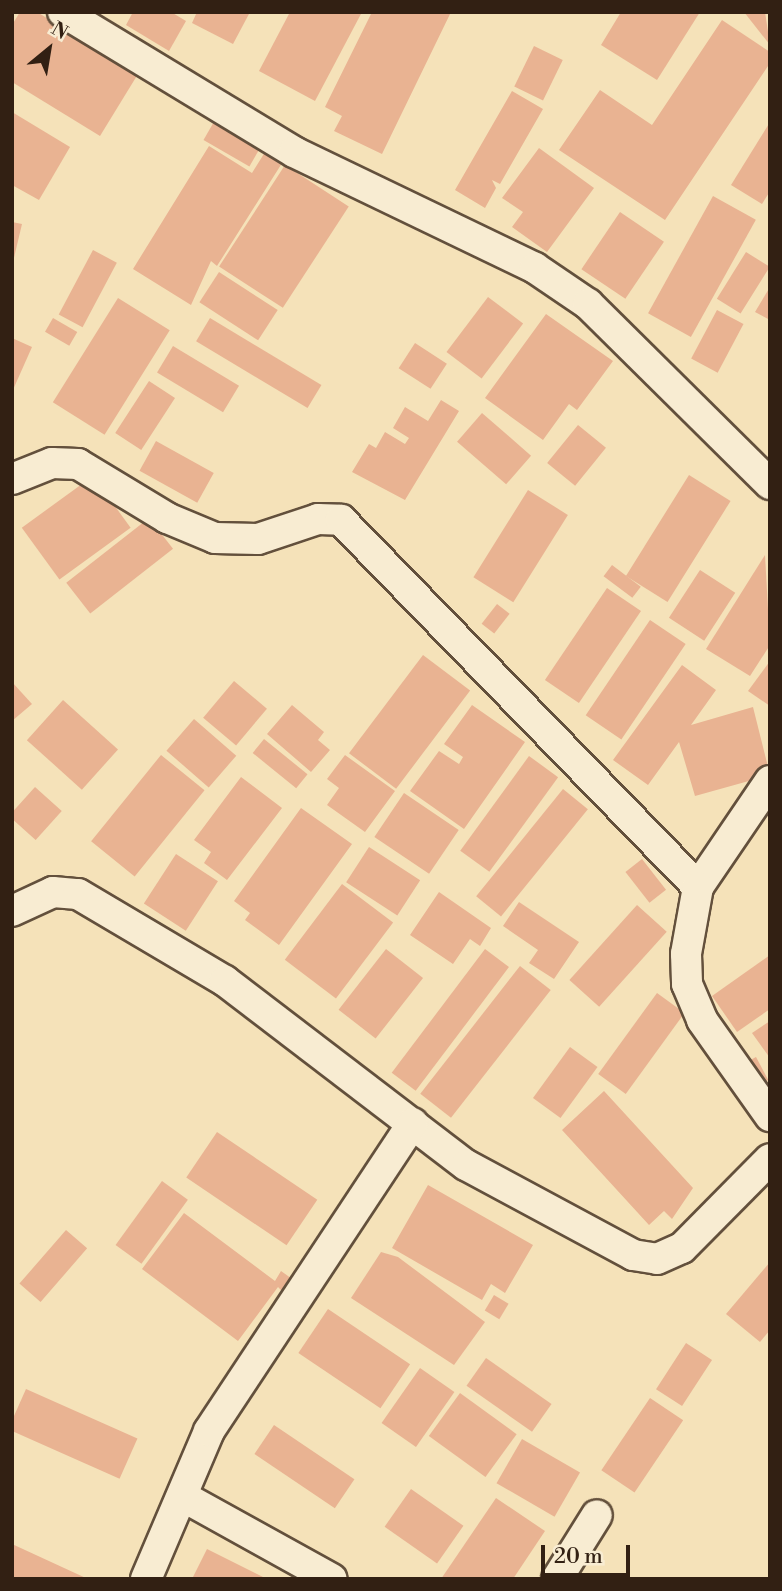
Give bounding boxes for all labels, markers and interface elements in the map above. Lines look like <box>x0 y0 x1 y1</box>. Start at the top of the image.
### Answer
north arrow <box>14 14 84 84</box>
text: N <box>47 17 72 45</box>
scale bar <box>544 1532 633 1576</box>
text: 20 m <box>554 1544 603 1570</box>

